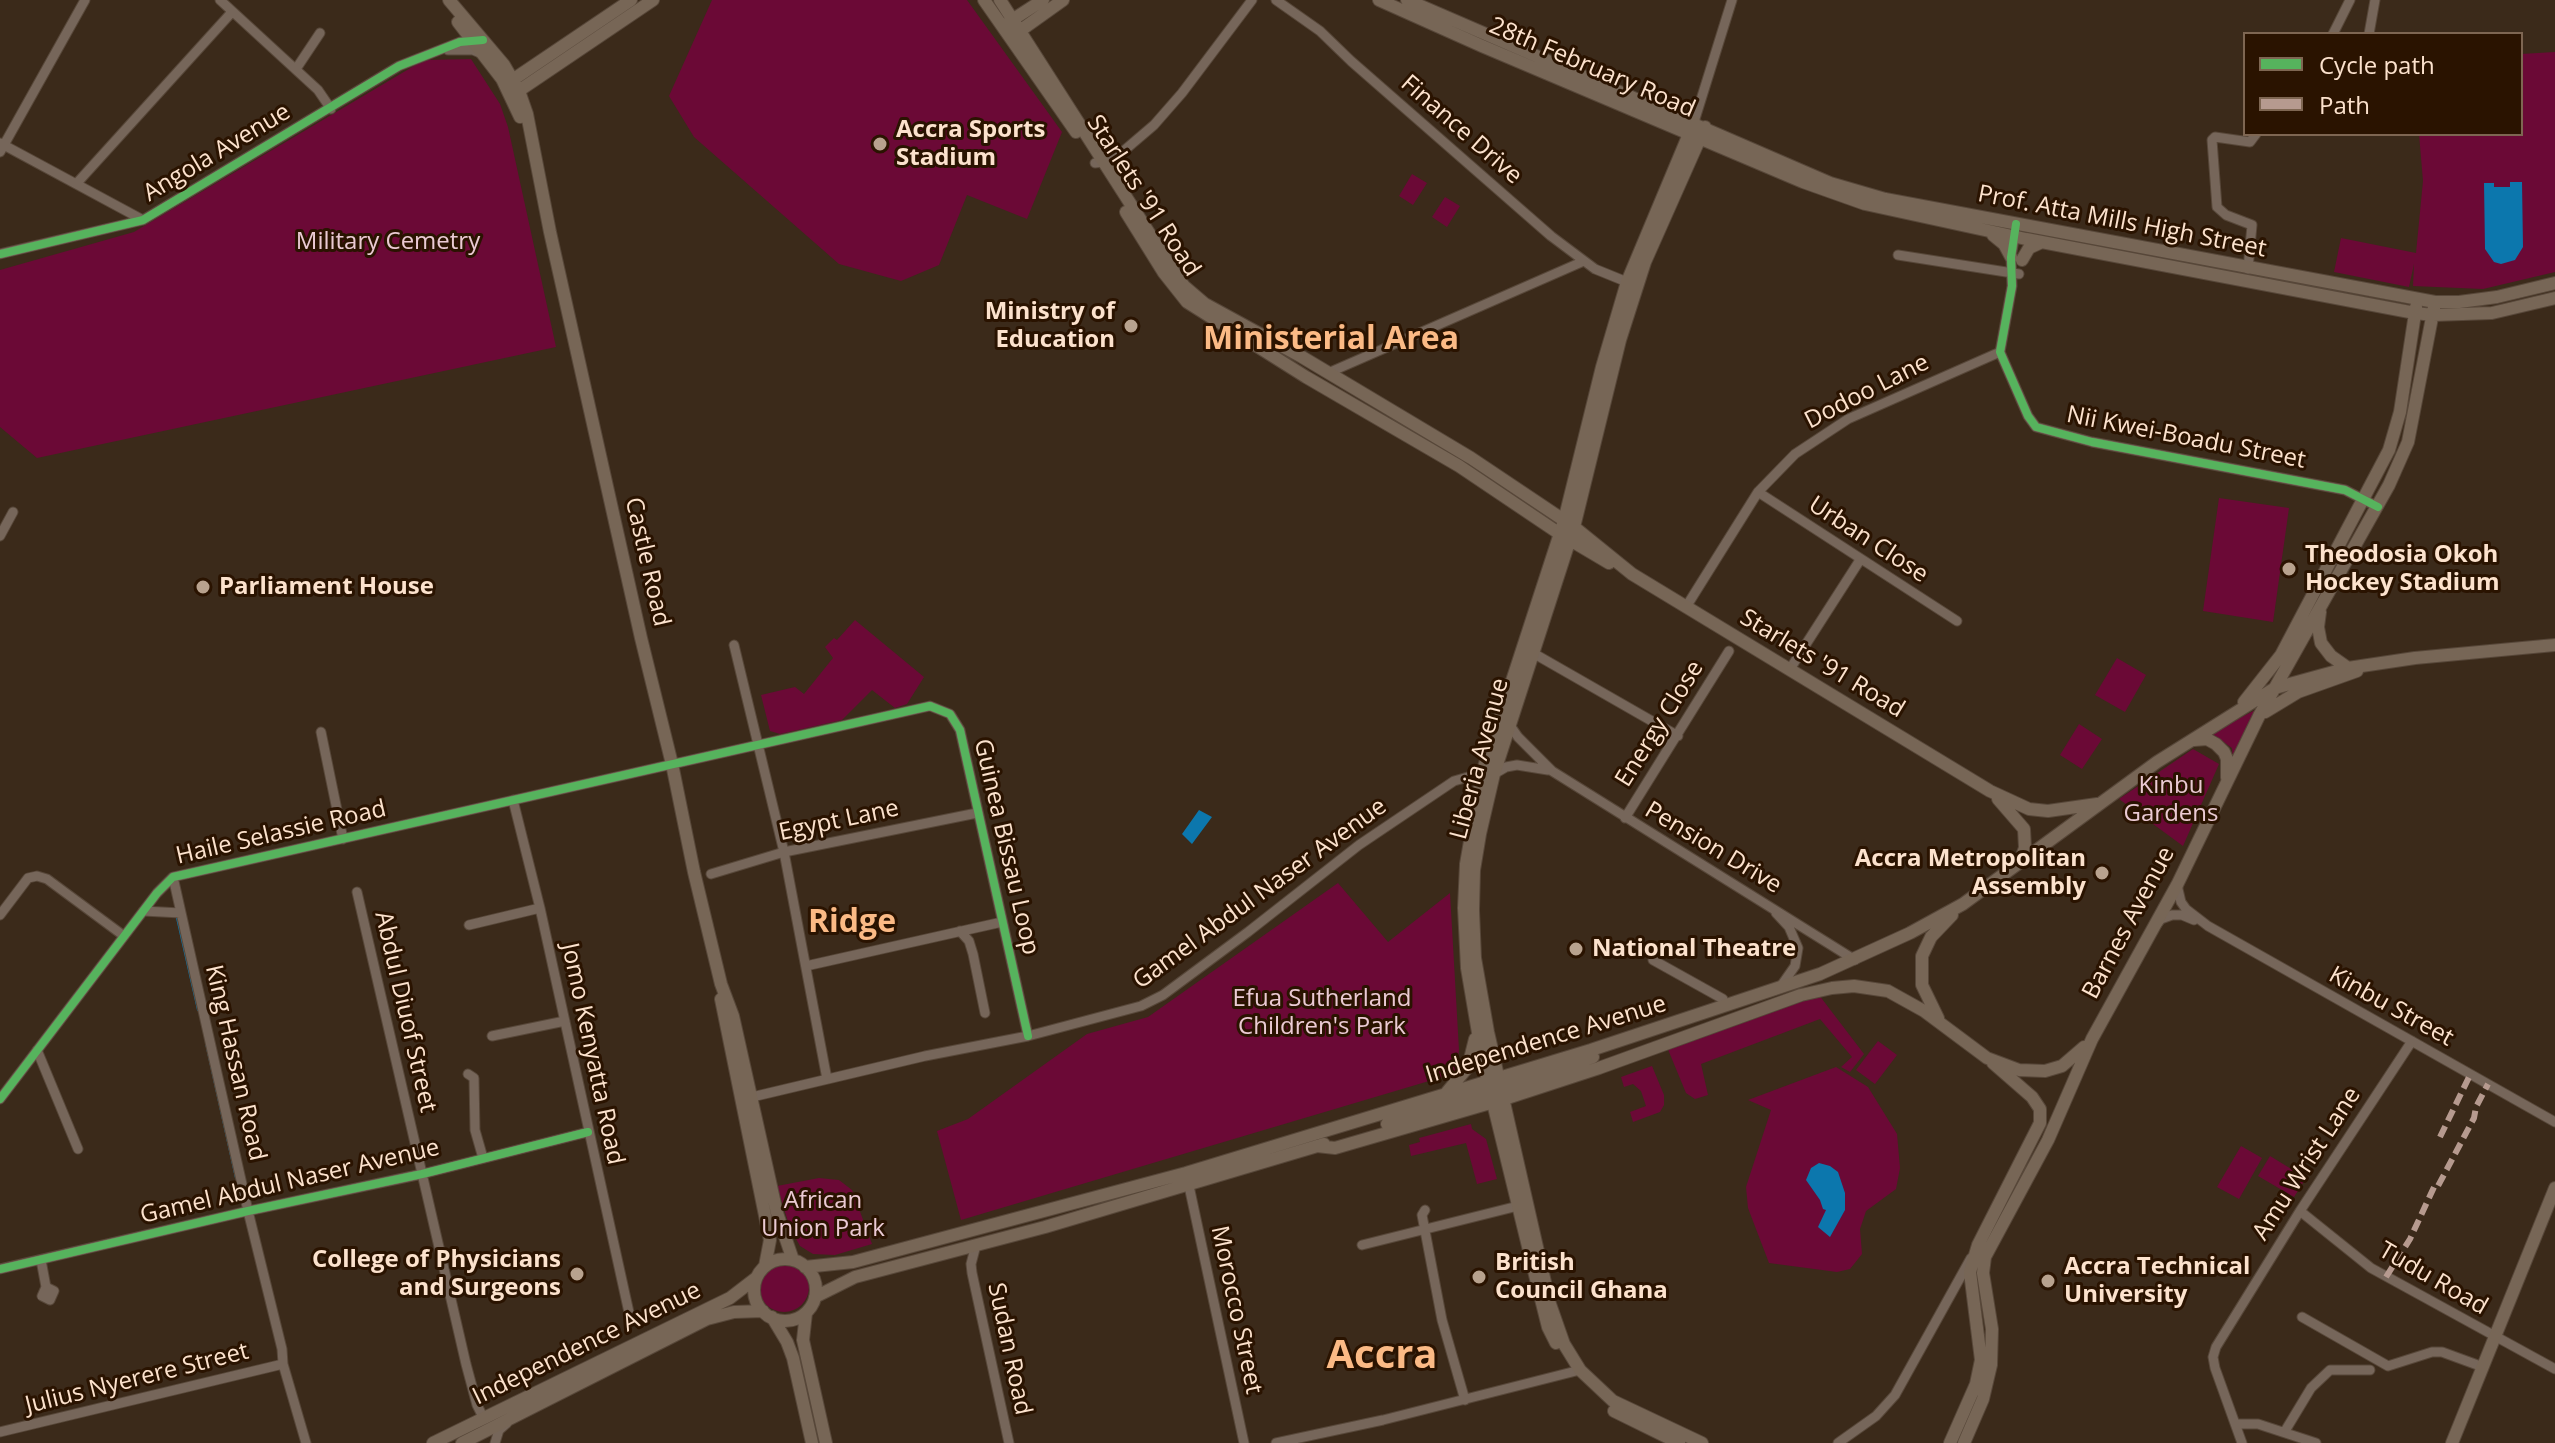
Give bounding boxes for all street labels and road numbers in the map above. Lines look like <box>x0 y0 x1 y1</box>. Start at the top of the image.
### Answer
street label: 28th February Road <box>1485 12 1699 124</box>
street label: Finance Drive <box>1395 70 1527 190</box>
street label: Angola Avenue <box>138 98 296 208</box>
street label: Starlets '91 Road <box>1080 110 1206 282</box>
street label: Prof. Atta Mills High Street <box>1975 180 2269 264</box>
street label: Dodoo Lane <box>1800 348 1934 436</box>
street label: Nii Kwei-Boadu Street <box>2064 401 2308 475</box>
street label: Urban Close <box>1803 491 1933 589</box>
street label: Castle Road <box>618 495 676 629</box>
street label: Starlets '91 Road <box>1735 604 1909 724</box>
street label: Energy Close <box>1610 656 1710 792</box>
street label: Liberia Avenue <box>1445 675 1515 843</box>
street label: Guinea Bissau Loop <box>967 736 1045 958</box>
street label: Gamel Abdul Naser Avenue <box>1128 792 1392 996</box>
street label: Egypt Lane <box>776 794 902 848</box>
street label: Haile Selassie Road <box>173 795 389 871</box>
street label: Pension Drive <box>1639 796 1787 900</box>
street label: Barnes Avenue <box>2077 842 2181 1004</box>
street label: Abdul Diuof Street <box>368 909 442 1115</box>
street label: Jomo Kenyatta Road <box>554 940 630 1168</box>
street label: Kinbu Street <box>2324 961 2458 1053</box>
street label: King Hassan Road <box>198 962 272 1164</box>
street label: Independence Avenue <box>1422 990 1670 1090</box>
street label: Amu Wrist Lane <box>2247 1082 2367 1246</box>
street label: Gamel Abdul Naser Avenue <box>138 1134 442 1230</box>
street label: Morocco Street <box>1204 1223 1268 1397</box>
street label: Tudu Road <box>2373 1236 2493 1322</box>
street label: Independence Avenue <box>468 1276 706 1412</box>
street label: Sudan Road <box>981 1280 1037 1418</box>
street label: Julius Nyerere Street <box>22 1337 252 1421</box>

